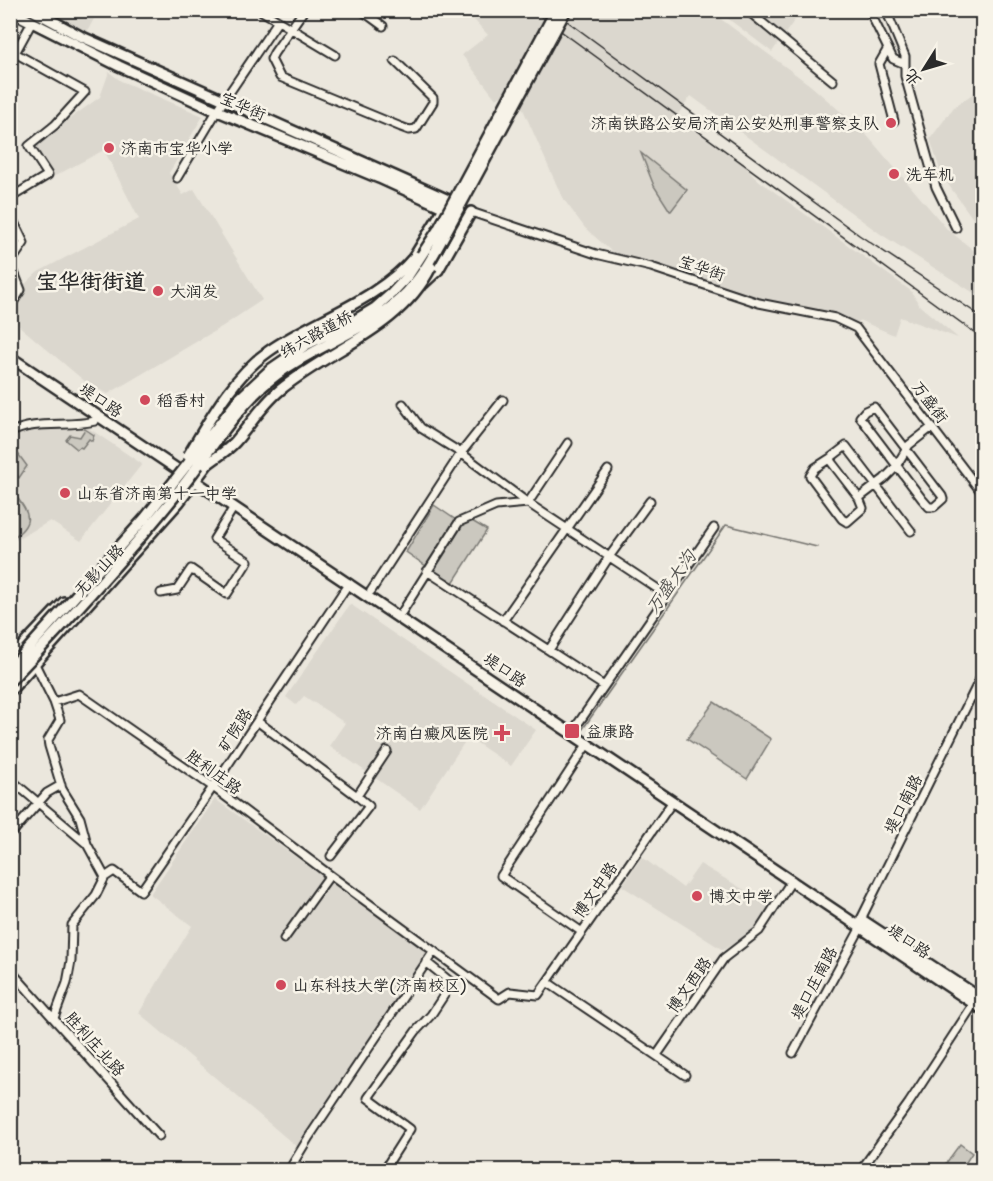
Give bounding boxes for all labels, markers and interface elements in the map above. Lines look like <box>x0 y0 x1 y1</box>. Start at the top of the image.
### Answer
north arrow <box>894 39 954 99</box>
text: 北 <box>899 65 926 90</box>
street label: 宝华街 <box>217 87 269 125</box>
place label: 济南铁路公安局济南公安处刑事警察支队 <box>591 113 879 134</box>
marker: 济南铁路公安局济南公安处刑事警察支队 <box>884 116 898 130</box>
place label: 济南市宝华小学 <box>121 138 233 159</box>
marker: 济南市宝华小学 <box>102 141 116 155</box>
place label: 洗车机 <box>906 164 954 185</box>
marker: 洗车机 <box>887 167 901 181</box>
street label: 宝华街 <box>676 250 728 286</box>
district label: 宝华街街道 <box>36 267 146 296</box>
place label: 大润发 <box>170 281 218 302</box>
marker: 大润发 <box>151 284 165 298</box>
street label: 纬六路道桥 <box>276 305 356 363</box>
street label: 万盛街 <box>907 377 953 427</box>
street label: 堤口路 <box>75 378 127 422</box>
place label: 稻香村 <box>157 390 205 411</box>
marker: 稻香村 <box>138 393 152 407</box>
place label: 山东省济南第十一中学 <box>77 483 237 504</box>
marker: 山东省济南第十一中学 <box>58 486 72 500</box>
street label: 无影山路 <box>69 539 129 601</box>
water label: 万盛大沟 <box>641 544 703 618</box>
street label: 堤口路 <box>479 648 531 692</box>
street label: 矿院路 <box>213 704 257 756</box>
place label: 益康路 <box>586 721 634 742</box>
marker: 益康路 <box>563 722 581 740</box>
place label: 济南白癜风医院 <box>376 723 488 744</box>
marker: 济南白癜风医院 <box>493 724 511 742</box>
street label: 胜利庄路 <box>182 745 246 799</box>
street label: 堤口南路 <box>879 771 927 837</box>
street label: 博文中路 <box>568 858 622 922</box>
place label: 博文中学 <box>709 886 773 907</box>
marker: 博文中学 <box>690 889 704 903</box>
street label: 堤口路 <box>883 919 935 963</box>
street label: 堤口庄南路 <box>786 943 842 1023</box>
street label: 博文西路 <box>662 953 716 1017</box>
place label: 山东科技大学(济南校区) <box>293 975 467 996</box>
marker: 山东科技大学(济南校区) <box>274 978 288 992</box>
street label: 胜利庄北路 <box>60 1007 130 1081</box>

